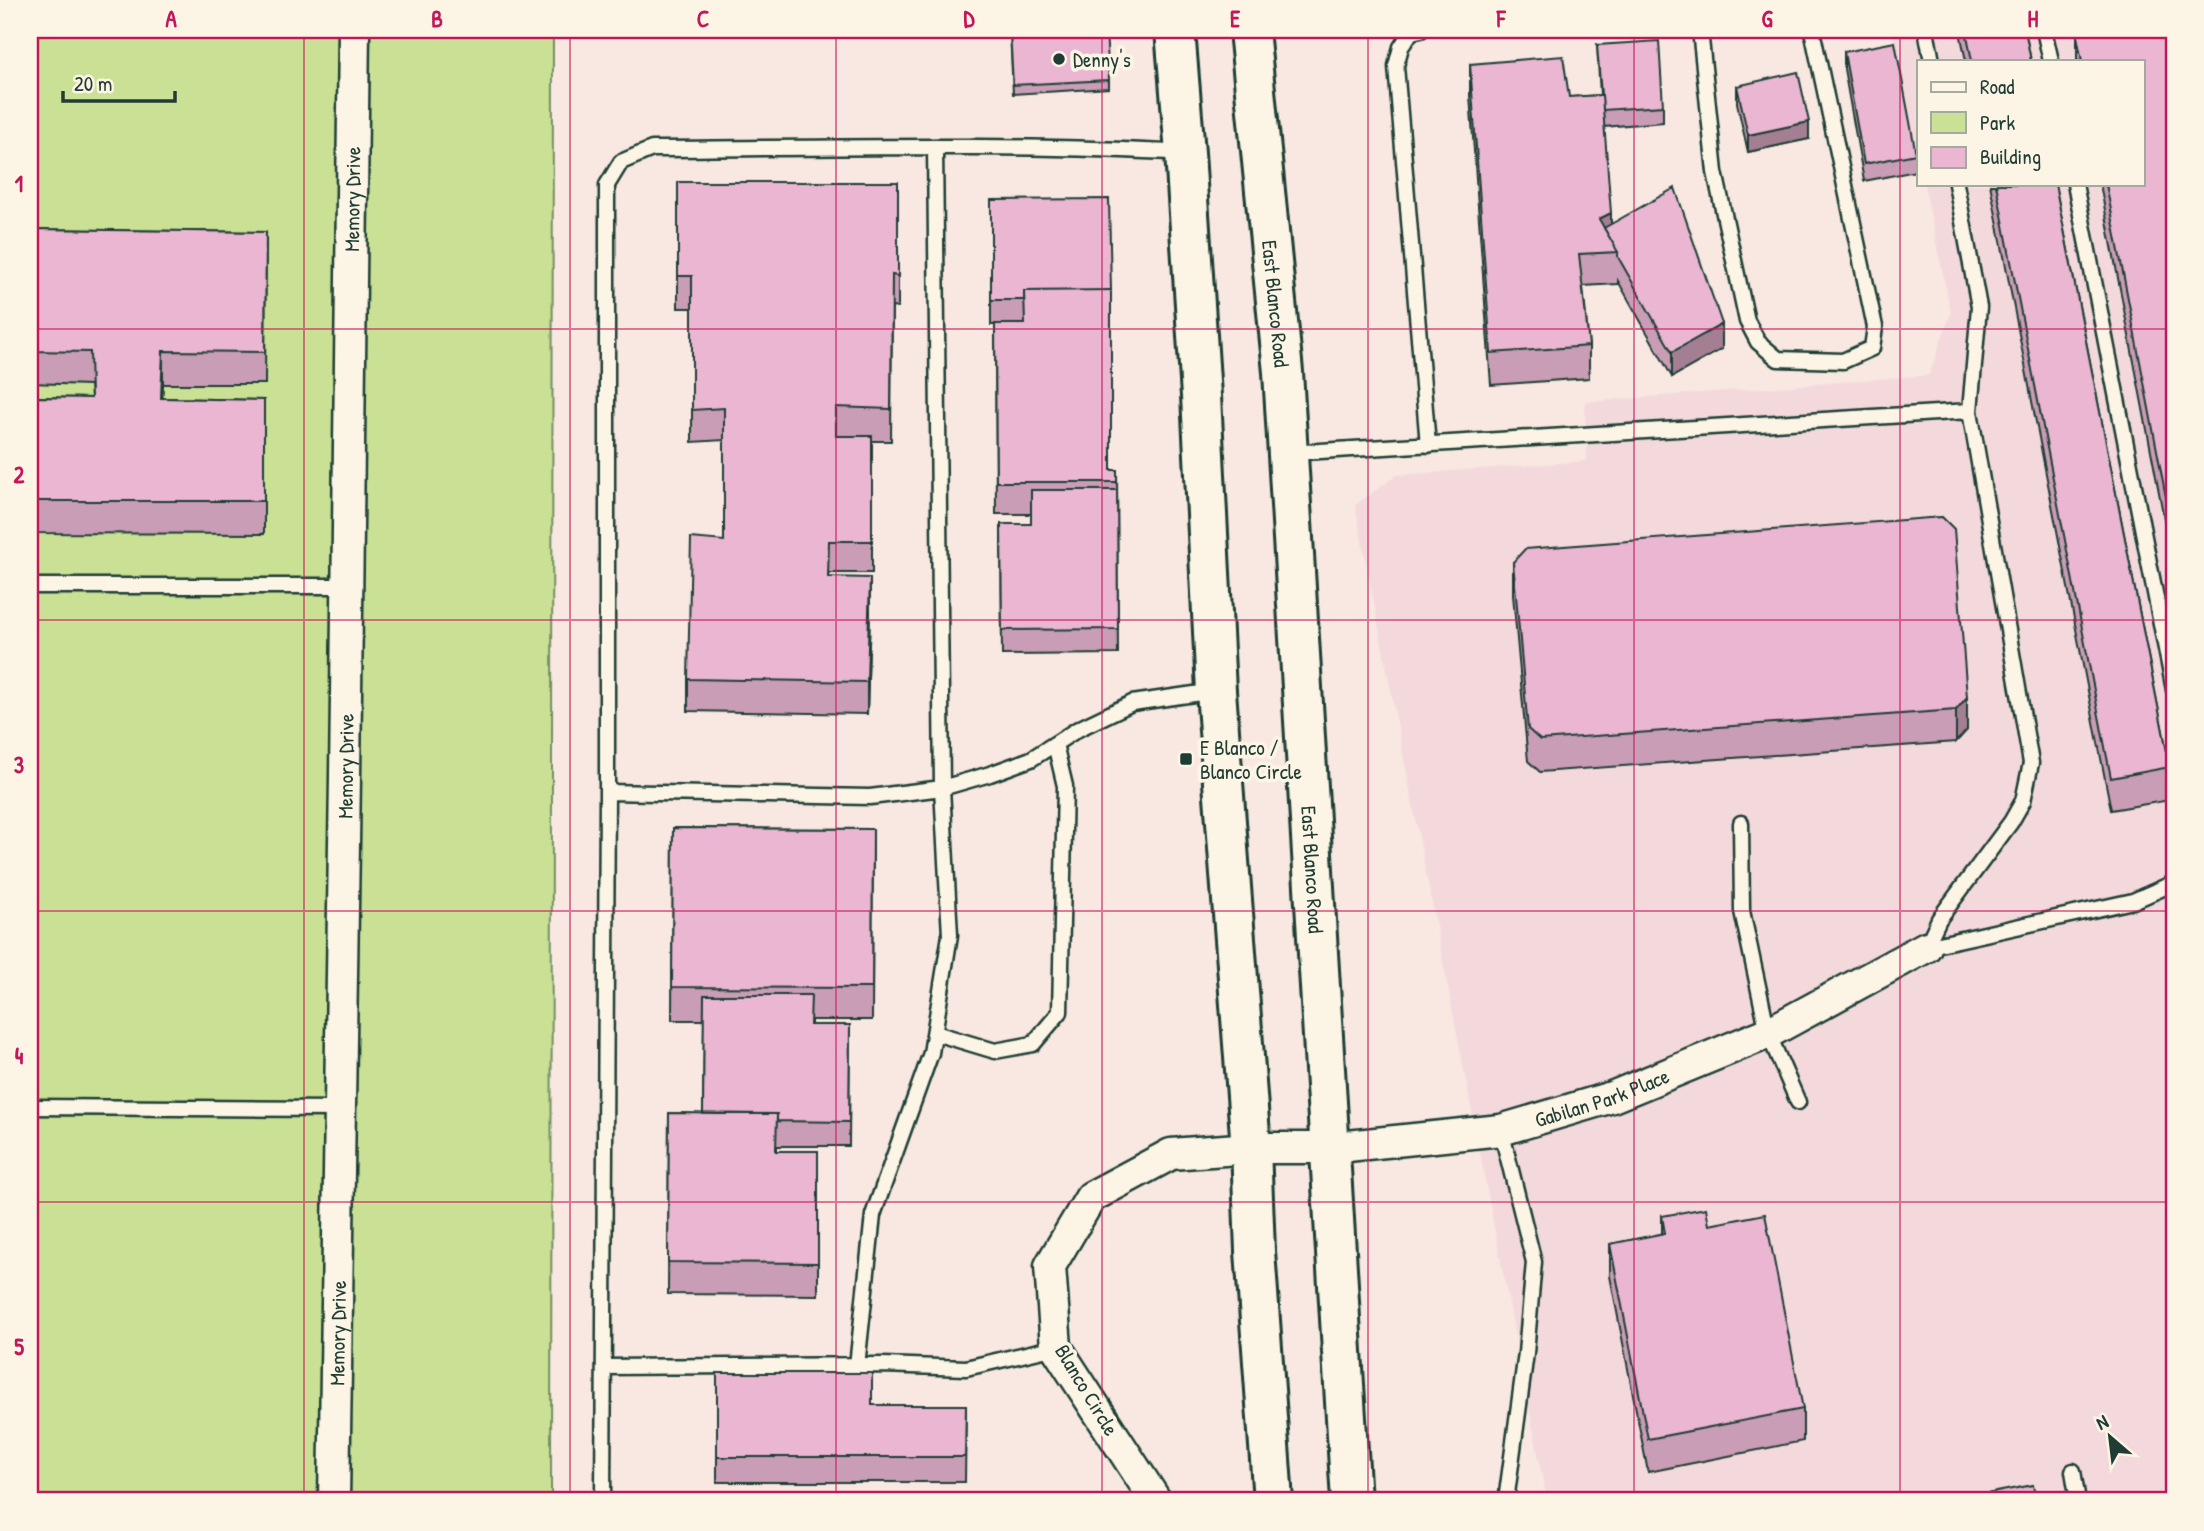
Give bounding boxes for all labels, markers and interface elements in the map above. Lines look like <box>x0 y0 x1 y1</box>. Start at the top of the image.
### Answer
text: A <box>165 3 177 34</box>
text: B <box>431 3 443 34</box>
text: C <box>697 3 709 34</box>
text: D <box>964 3 976 34</box>
text: E <box>1230 3 1241 34</box>
text: F <box>1496 3 1507 34</box>
text: G <box>1761 3 1773 34</box>
text: H <box>2028 3 2039 34</box>
place label: Denny's <box>1073 45 1131 74</box>
marker: Denny's <box>1051 51 1067 67</box>
scale bar <box>63 60 175 104</box>
legend <box>1917 60 2144 186</box>
text: 20 m <box>74 69 112 98</box>
text: Road <box>1980 72 2014 101</box>
text: Park <box>1980 108 2015 137</box>
text: Building <box>1980 142 2041 171</box>
street label: Memory Drive <box>337 146 367 252</box>
text: 1 <box>15 168 23 199</box>
street label: East Blanco Road <box>1255 239 1297 369</box>
text: 2 <box>14 459 25 490</box>
street label: Memory Drive <box>330 713 360 819</box>
place label: E Blanco / Blanco Circle <box>1200 733 1302 786</box>
text: 3 <box>14 749 24 780</box>
marker: E Blanco / Blanco Circle <box>1178 751 1194 767</box>
street label: East Blanco Road <box>1295 805 1331 934</box>
text: 4 <box>15 1040 24 1071</box>
street label: Gabilan Park Place <box>1531 1061 1673 1134</box>
street label: Memory Drive <box>322 1280 353 1386</box>
text: 5 <box>14 1331 24 1362</box>
street label: Blanco Circle <box>1048 1339 1126 1441</box>
north arrow <box>2074 1402 2144 1472</box>
text: N <box>2091 1408 2113 1436</box>

